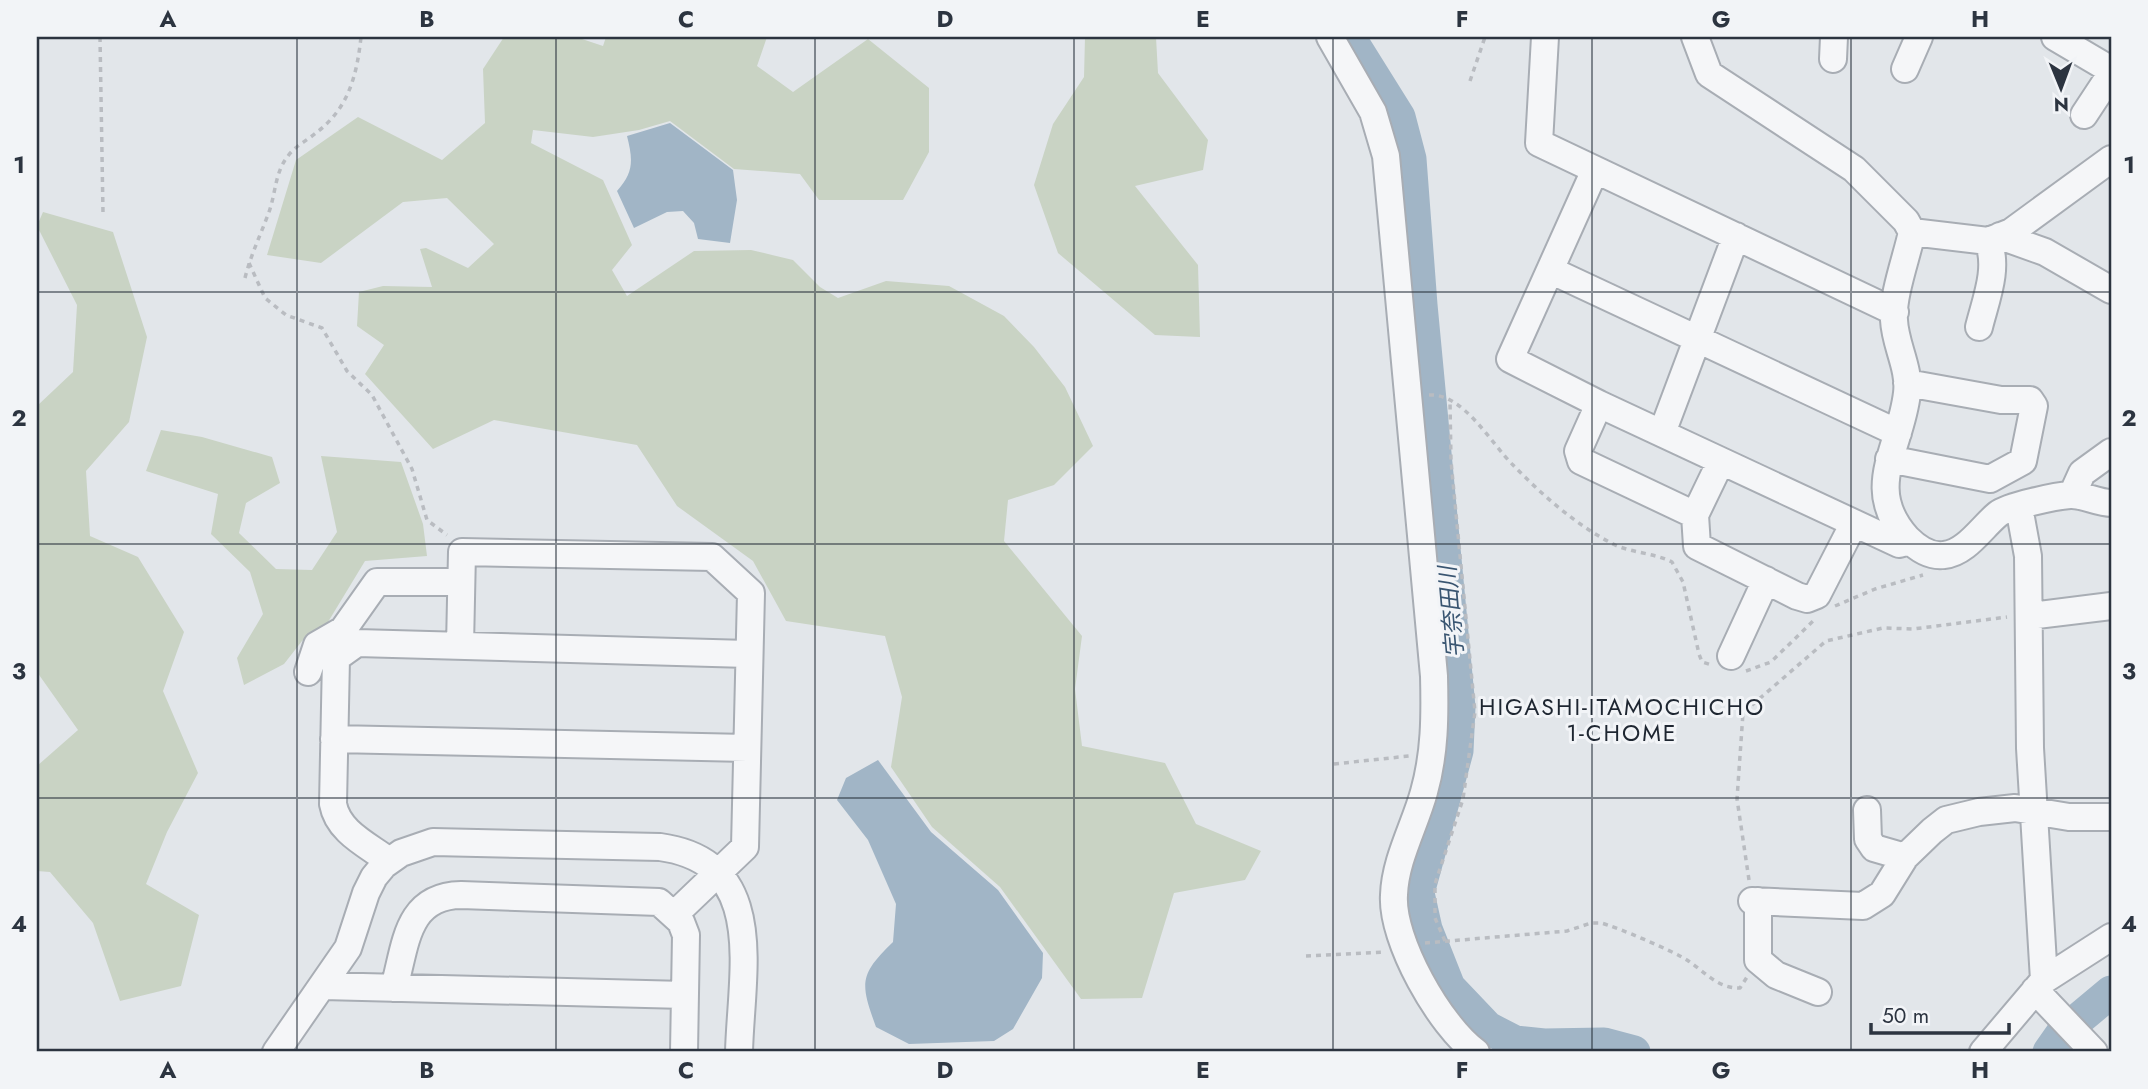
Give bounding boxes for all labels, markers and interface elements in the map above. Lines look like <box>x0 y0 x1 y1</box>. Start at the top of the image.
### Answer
text: A <box>159 2 177 36</box>
text: B <box>419 2 435 36</box>
text: C <box>678 2 694 36</box>
text: D <box>937 2 954 36</box>
text: E <box>1196 2 1210 36</box>
text: F <box>1456 2 1468 36</box>
text: G <box>1712 2 1730 36</box>
text: H <box>1971 2 1989 36</box>
north arrow <box>2025 52 2096 122</box>
text: N <box>2054 91 2069 118</box>
text: 1 <box>13 148 25 182</box>
text: 1 <box>2123 148 2135 182</box>
text: 2 <box>11 401 27 435</box>
text: 2 <box>2121 401 2137 435</box>
water label: 宇奈田川 <box>1430 562 1472 659</box>
text: 3 <box>12 654 26 688</box>
text: 3 <box>2122 654 2136 688</box>
district label: HIGASHI-ITAMOCHICHO 1-CHOME <box>1479 690 1765 750</box>
text: 4 <box>11 907 27 941</box>
text: 4 <box>2121 907 2137 941</box>
scale bar <box>1871 991 2010 1035</box>
text: 50 m <box>1882 1001 1929 1031</box>
text: A <box>159 1053 177 1087</box>
text: B <box>419 1053 435 1087</box>
text: C <box>678 1053 694 1087</box>
text: D <box>937 1053 954 1087</box>
text: E <box>1196 1053 1210 1087</box>
text: F <box>1456 1053 1468 1087</box>
text: G <box>1712 1053 1730 1087</box>
text: H <box>1971 1053 1989 1087</box>

